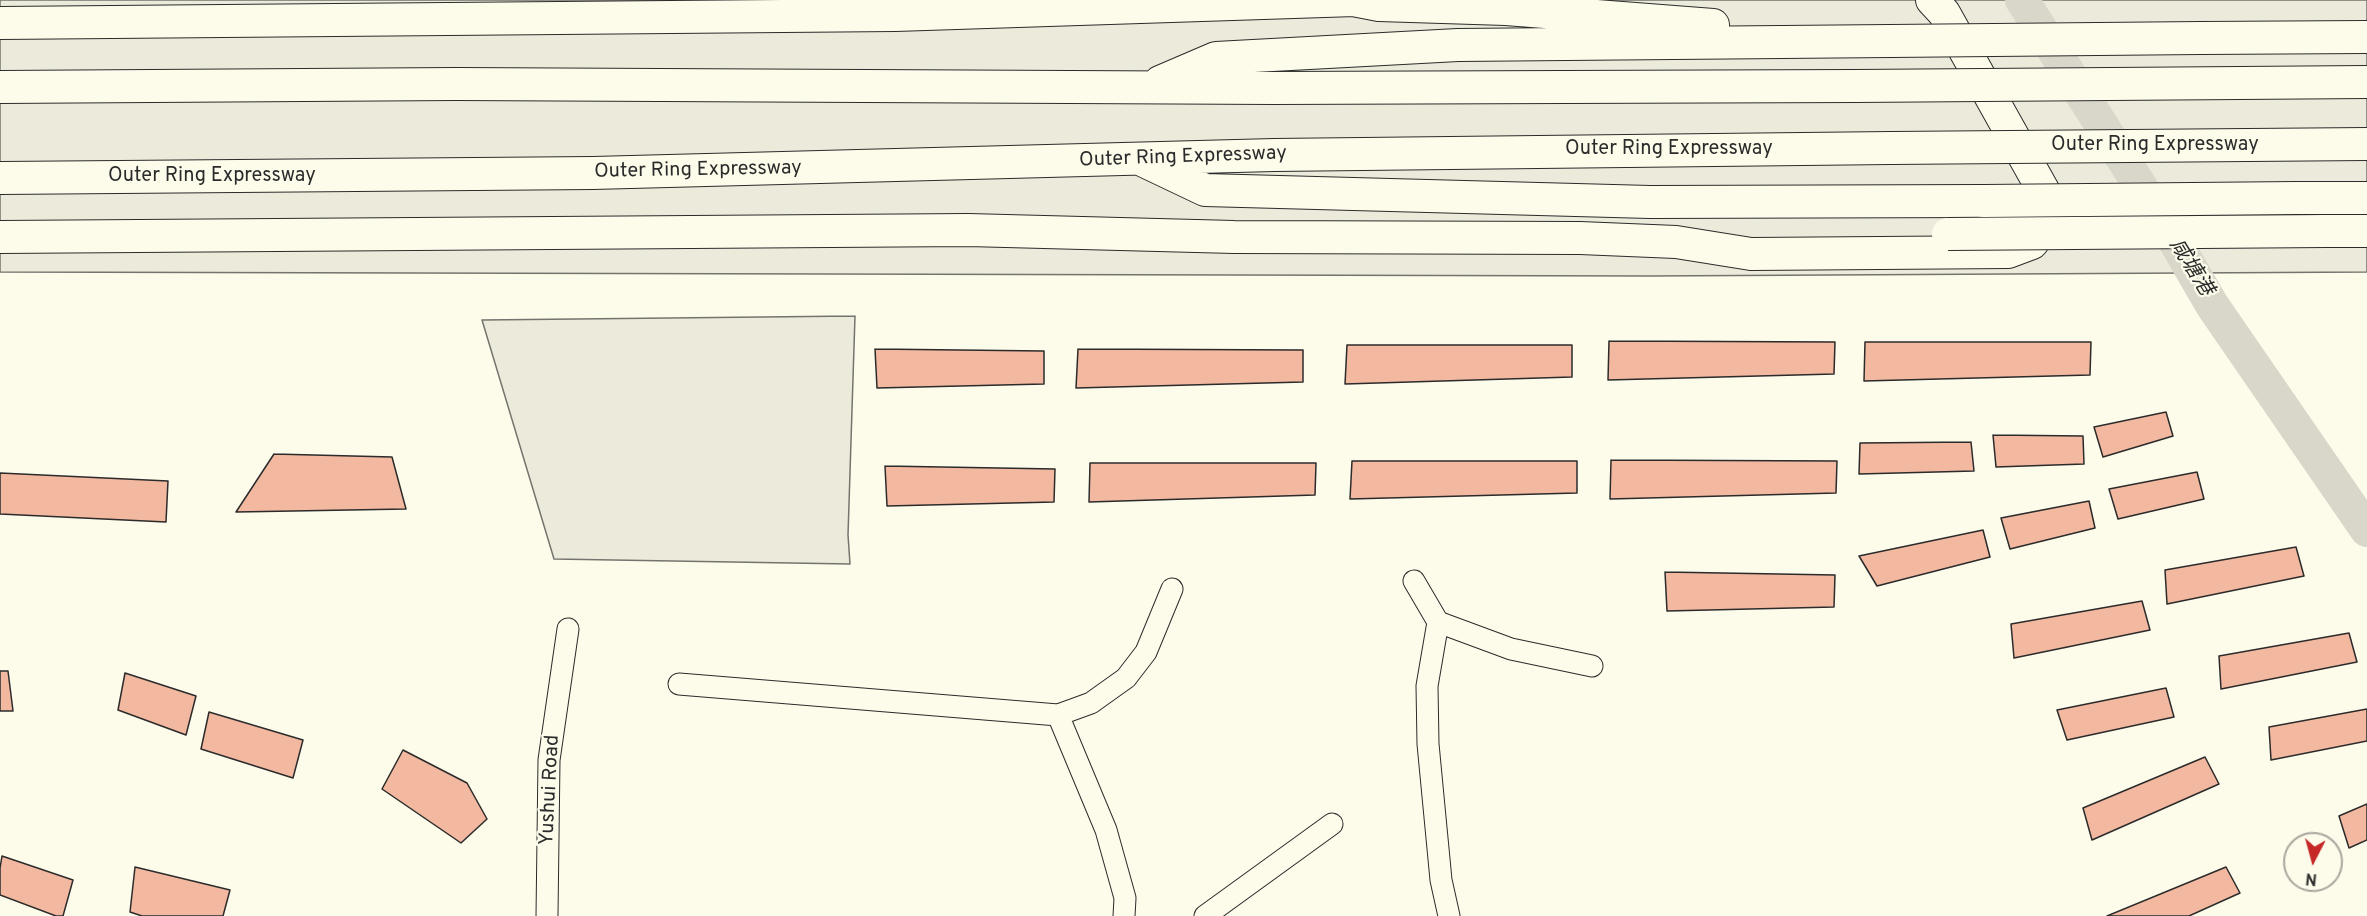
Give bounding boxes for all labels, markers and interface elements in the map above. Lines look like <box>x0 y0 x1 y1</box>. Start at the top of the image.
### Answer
street label: Outer Ring Expressway <box>2051 134 2259 158</box>
street label: Outer Ring Expressway <box>1565 138 1773 162</box>
street label: Outer Ring Expressway <box>1079 142 1287 174</box>
street label: Outer Ring Expressway <box>594 157 802 185</box>
street label: Outer Ring Expressway <box>108 165 316 189</box>
water label: 咸塘港 <box>2163 235 2217 301</box>
street label: Yushui Road <box>536 734 566 846</box>
north arrow <box>2283 832 2343 892</box>
text: N <box>2305 867 2318 888</box>

